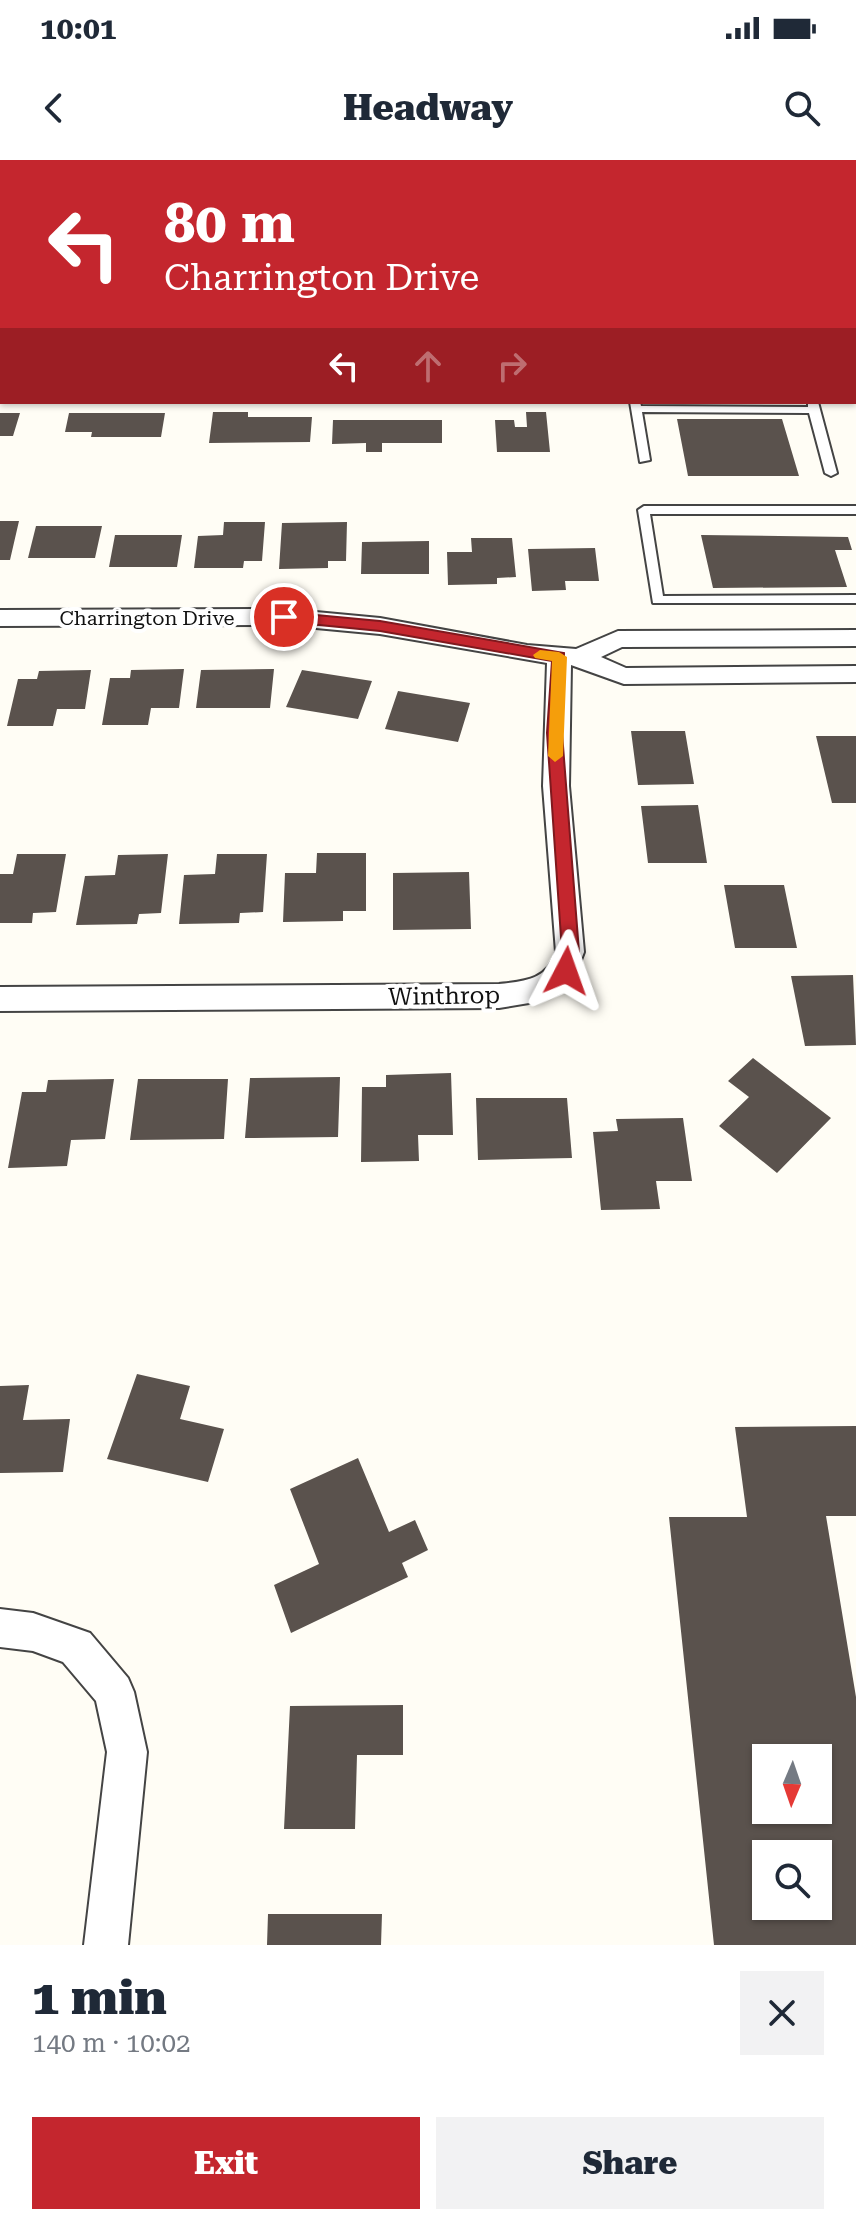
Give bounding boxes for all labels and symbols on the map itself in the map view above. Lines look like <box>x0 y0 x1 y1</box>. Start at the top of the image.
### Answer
pin <box>250 583 318 651</box>
street label: Charrington Drive <box>59 606 235 630</box>
position arrow <box>524 929 608 1013</box>
street label: Winthrop <box>388 981 500 1011</box>
north arrow <box>752 1744 832 1824</box>

